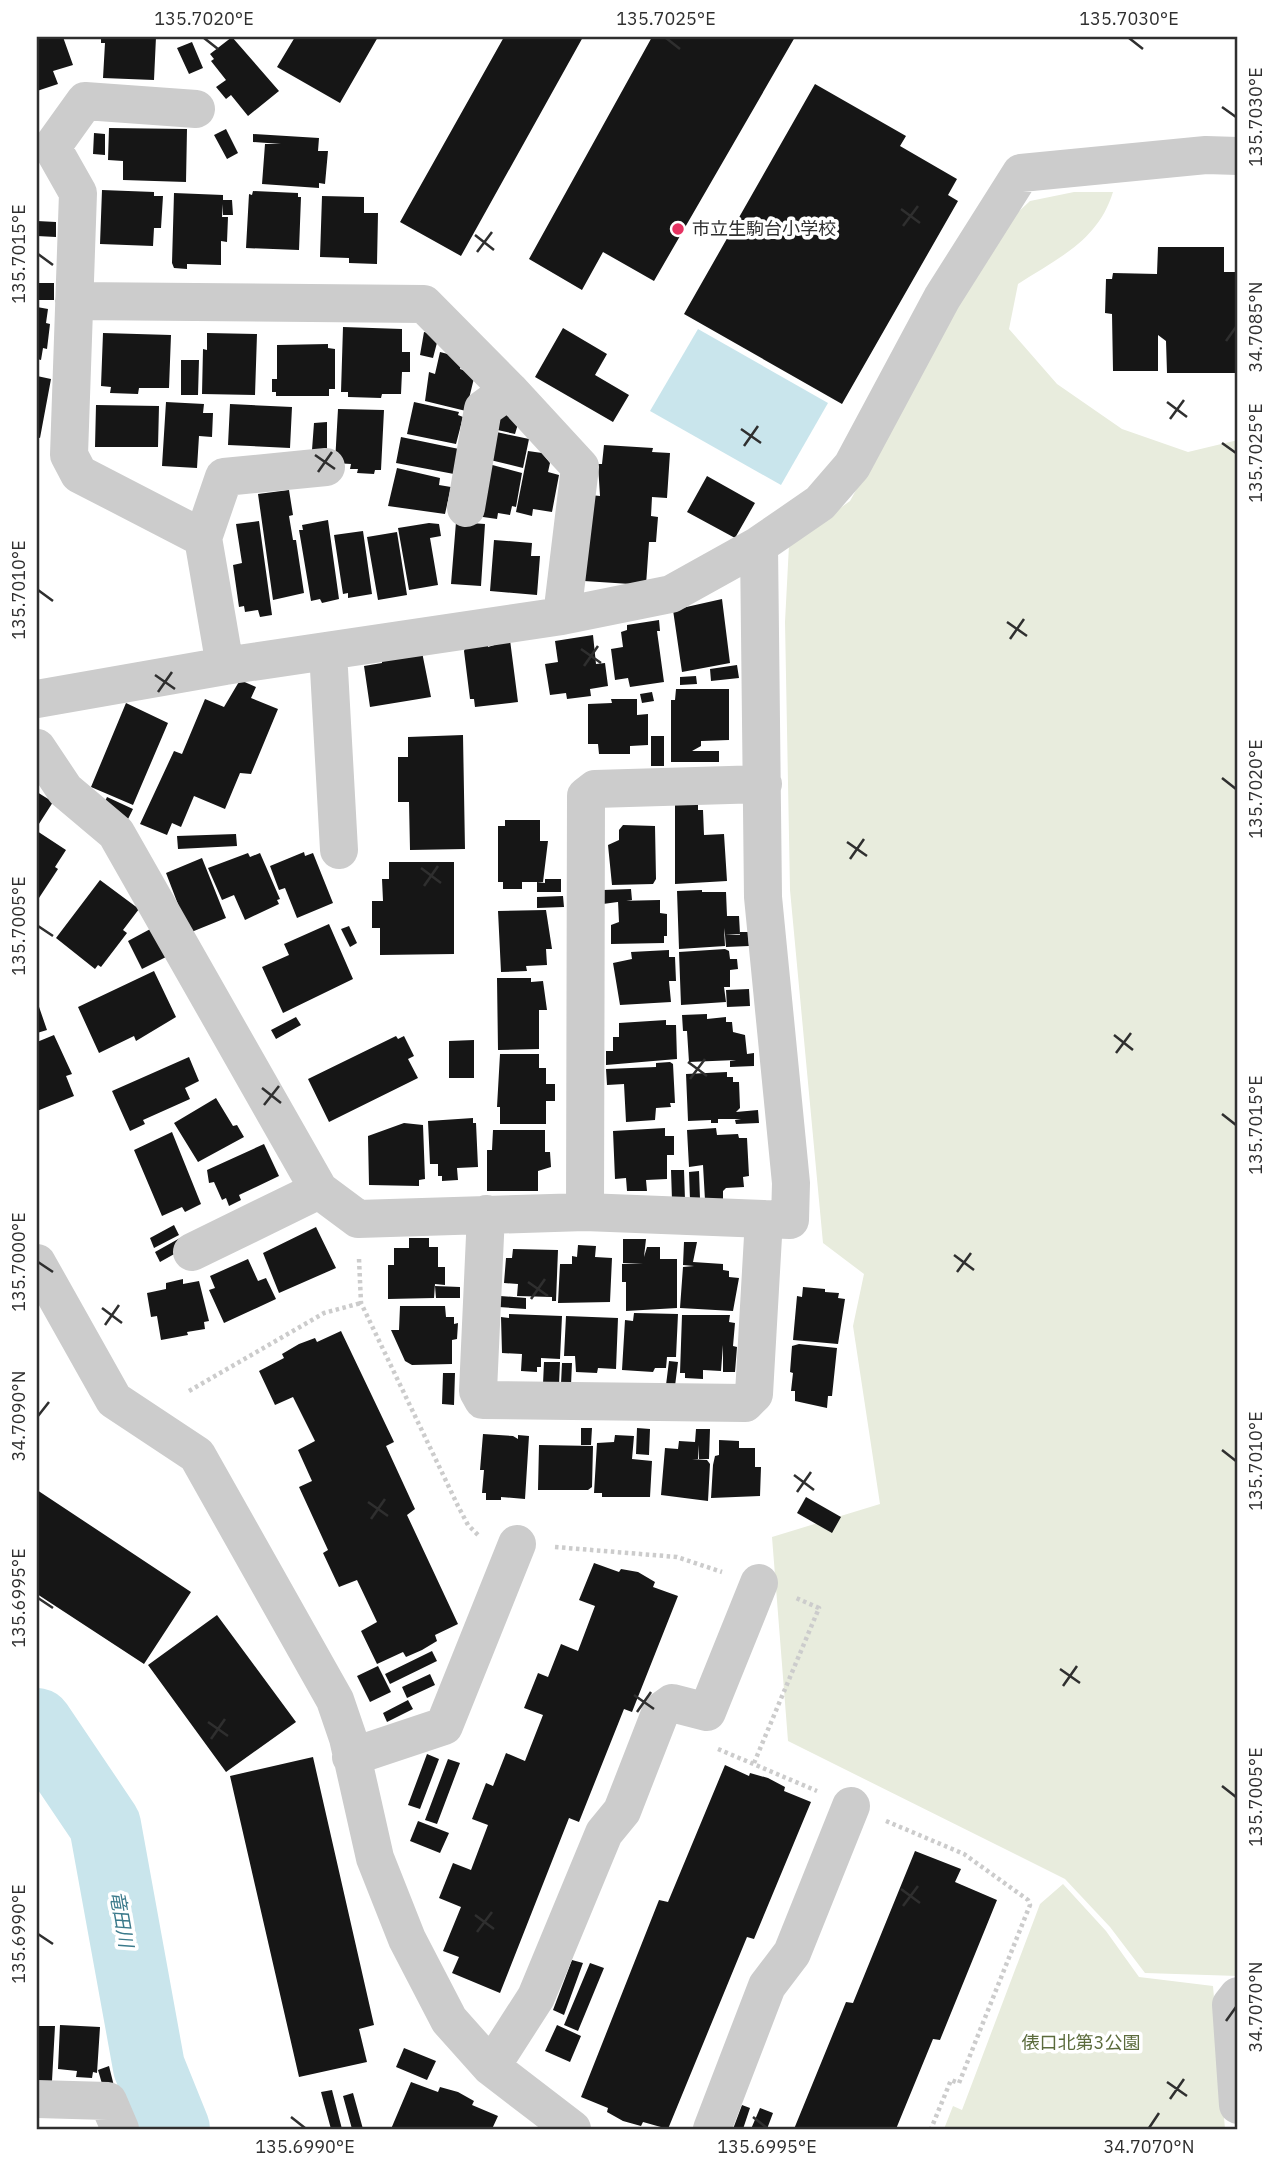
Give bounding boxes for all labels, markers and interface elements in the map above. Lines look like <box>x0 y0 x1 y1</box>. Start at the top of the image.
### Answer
text: 135.7020°E <box>154 7 254 30</box>
text: 135.7025°E <box>616 7 716 30</box>
text: 135.7030°E <box>1079 7 1179 30</box>
text: 135.7030°E <box>1244 67 1267 167</box>
text: 135.7015°E <box>7 204 30 304</box>
place label: 市立生駒台小学校 <box>692 217 836 240</box>
marker: 市立生駒台小学校 <box>670 221 686 237</box>
text: 34.7085°N <box>1244 282 1267 372</box>
text: 135.7025°E <box>1244 403 1267 503</box>
text: 135.7010°E <box>7 540 30 640</box>
text: 135.7020°E <box>1244 739 1267 839</box>
text: 135.7005°E <box>7 876 30 976</box>
text: 135.7015°E <box>1244 1075 1267 1175</box>
text: 135.7000°E <box>7 1212 30 1312</box>
text: 34.7090°N <box>7 1371 30 1461</box>
text: 135.7010°E <box>1244 1411 1267 1511</box>
text: 135.6995°E <box>7 1548 30 1648</box>
text: 135.7005°E <box>1244 1747 1267 1847</box>
text: 135.6990°E <box>7 1884 30 1984</box>
water label: 竜田川 <box>105 1889 139 1951</box>
text: 34.7070°N <box>1244 1962 1267 2052</box>
park label: 俵口北第3公園 <box>1022 2031 1140 2054</box>
text: 135.6990°E <box>255 2135 355 2158</box>
text: 135.6995°E <box>717 2135 817 2158</box>
text: 34.7070°N <box>1104 2135 1194 2158</box>

